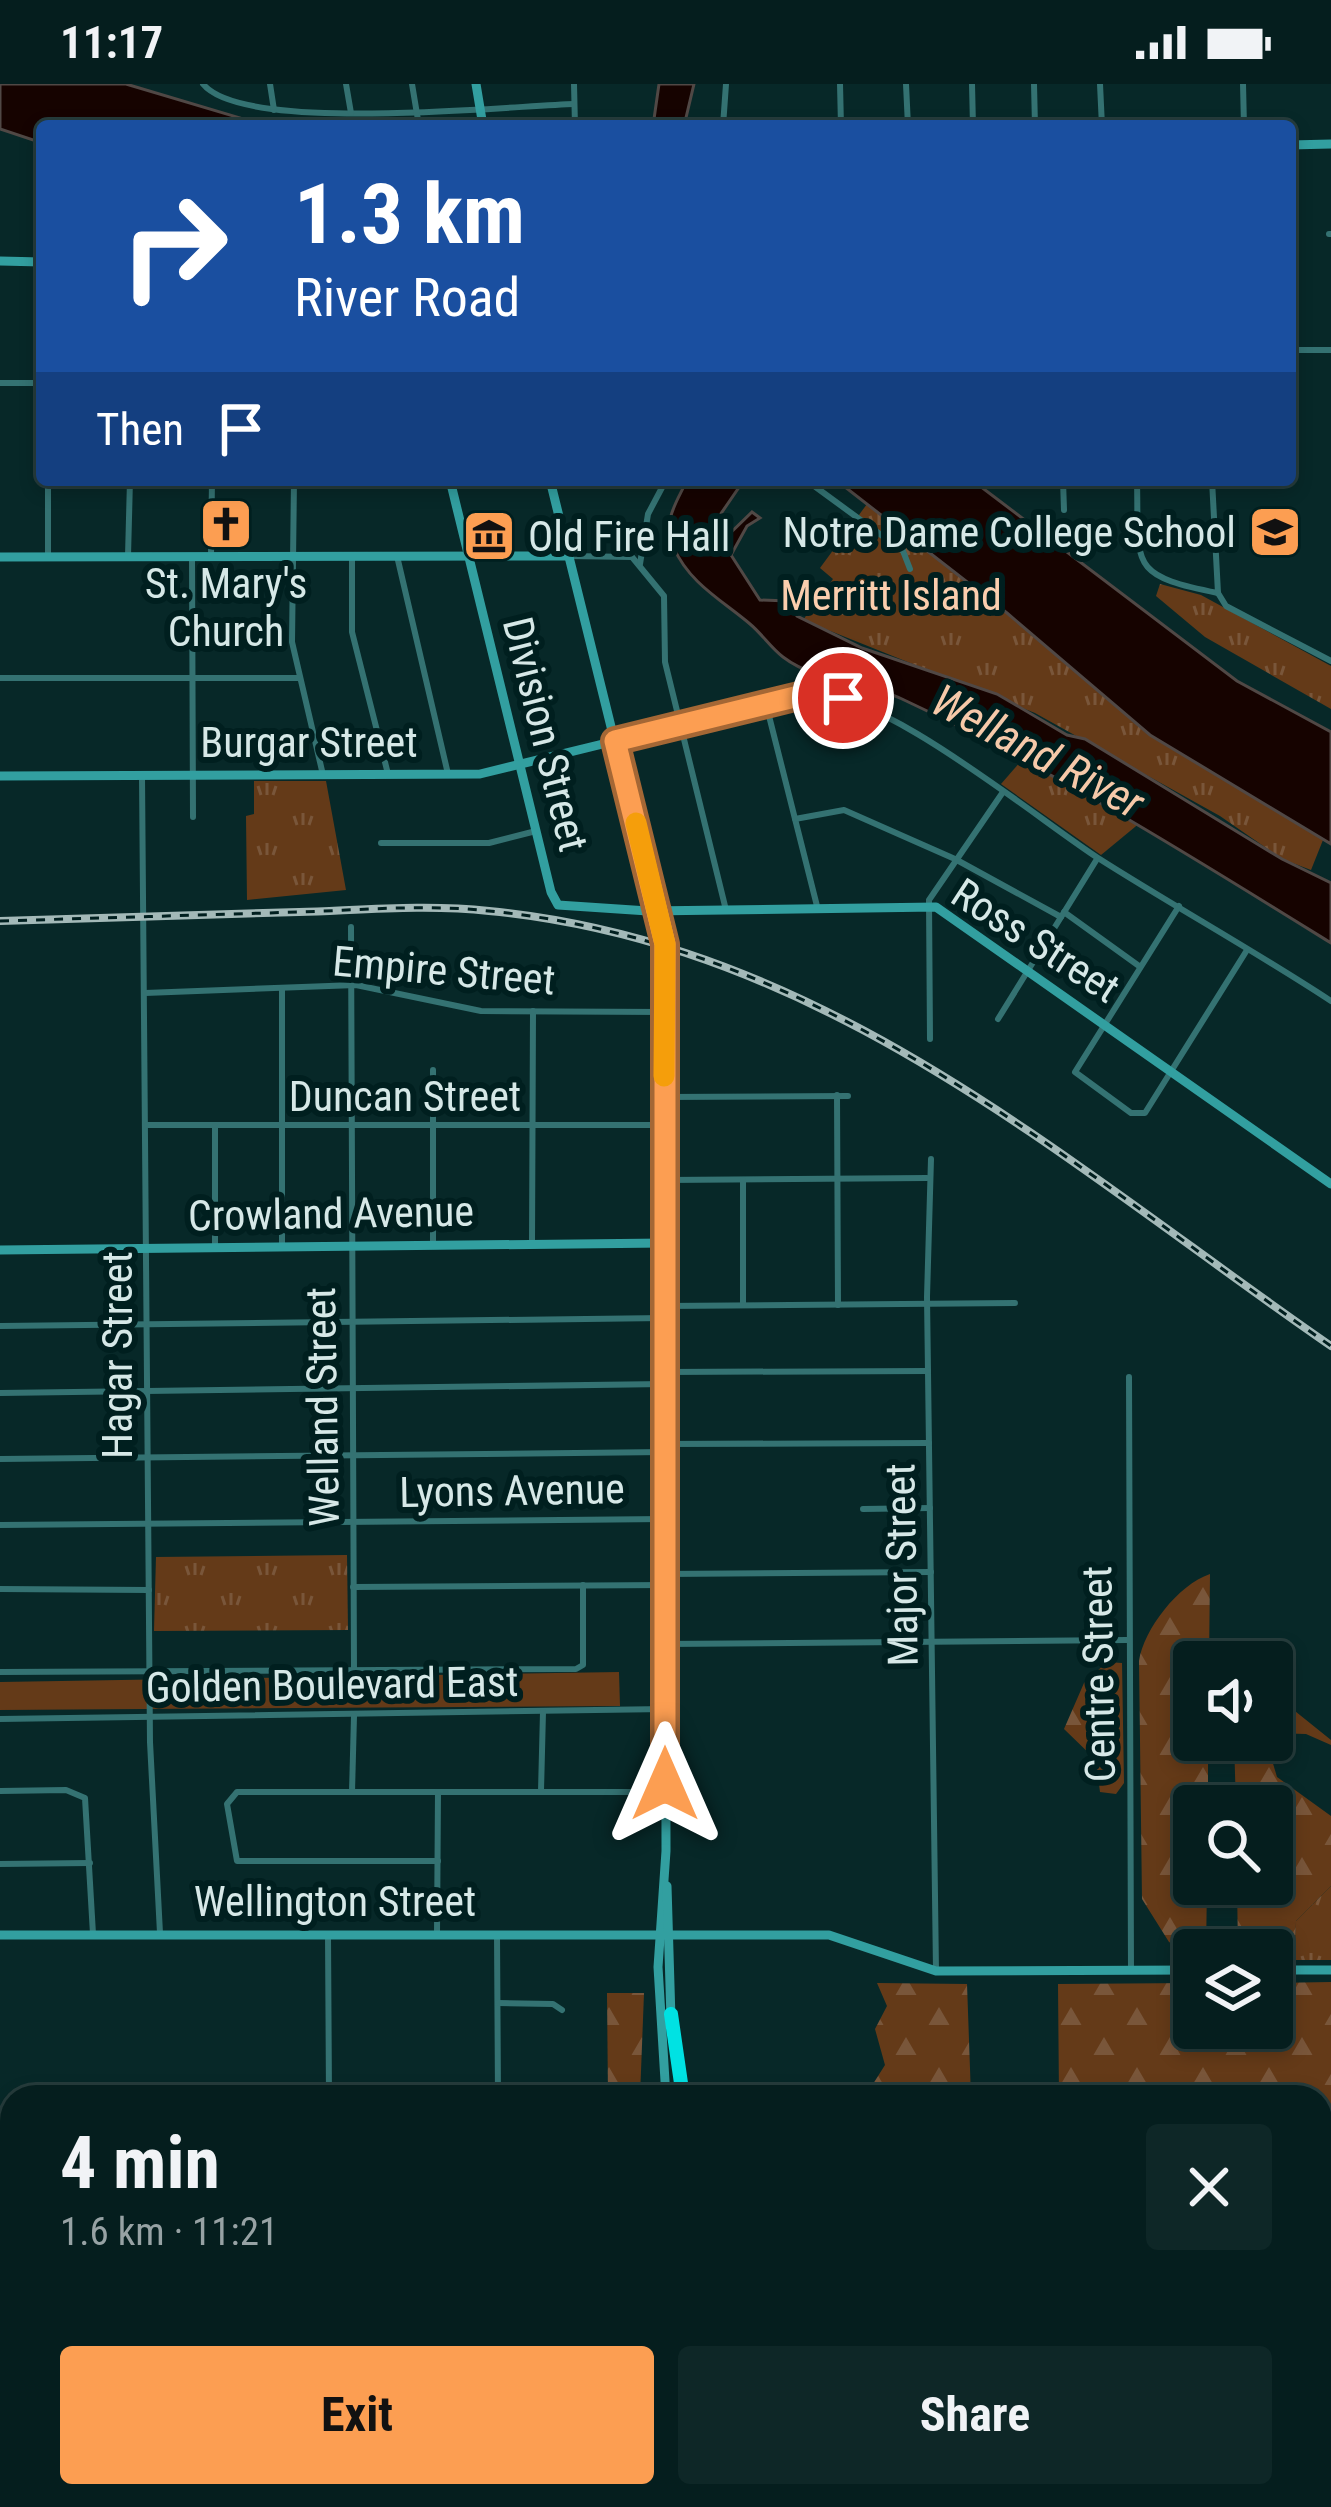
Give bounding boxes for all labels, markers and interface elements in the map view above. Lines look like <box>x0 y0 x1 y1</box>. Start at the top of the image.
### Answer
text: 11:17 <box>60 16 163 69</box>
text: 1.3 km <box>294 165 525 264</box>
icon: right <box>96 168 252 324</box>
text: River Road <box>294 266 520 329</box>
icon: arrive <box>208 396 274 462</box>
text: Then <box>96 403 184 456</box>
church icon: St. Mary's Church <box>198 496 254 552</box>
school or university icon: Notre Dame College School <box>1247 504 1303 560</box>
museum icon: Old Fire Hall <box>461 508 517 564</box>
place label: Notre Dame College School <box>783 508 1236 557</box>
place label: Old Fire Hall <box>528 512 730 561</box>
place label: St. Mary's Church <box>145 559 307 656</box>
park label: Merritt Island <box>780 571 1002 620</box>
street label: Division Street <box>493 612 598 856</box>
pin <box>792 647 894 749</box>
icon: arrive <box>810 665 876 731</box>
water label: Welland River <box>923 674 1154 830</box>
street label: Burgar Street <box>200 718 418 767</box>
street label: Ross Street <box>943 868 1129 1013</box>
street label: Empire Street <box>331 936 557 1005</box>
street label: Duncan Street <box>289 1072 521 1121</box>
street label: Crowland Avenue <box>188 1187 474 1240</box>
street label: Hagar Street <box>93 1251 142 1459</box>
street label: Welland Street <box>296 1287 349 1527</box>
street label: Major Street <box>875 1463 928 1667</box>
street label: Lyons Avenue <box>399 1464 625 1517</box>
street label: Centre Street <box>1072 1565 1125 1783</box>
map controls <box>1173 1641 1293 2049</box>
button: sound <box>1173 1641 1293 1761</box>
street label: Golden Boulevard East <box>145 1657 519 1712</box>
position arrow <box>602 1721 728 1847</box>
button: search <box>1173 1785 1293 1905</box>
street label: Wellington Street <box>194 1877 476 1926</box>
button: layers <box>1173 1929 1293 2049</box>
text: 4 min <box>60 2121 220 2206</box>
button: close <box>1146 2124 1272 2250</box>
text: 1.6 km · 11:21 <box>60 2209 278 2255</box>
button: Exit <box>60 2346 654 2484</box>
button: Share <box>678 2346 1272 2484</box>

